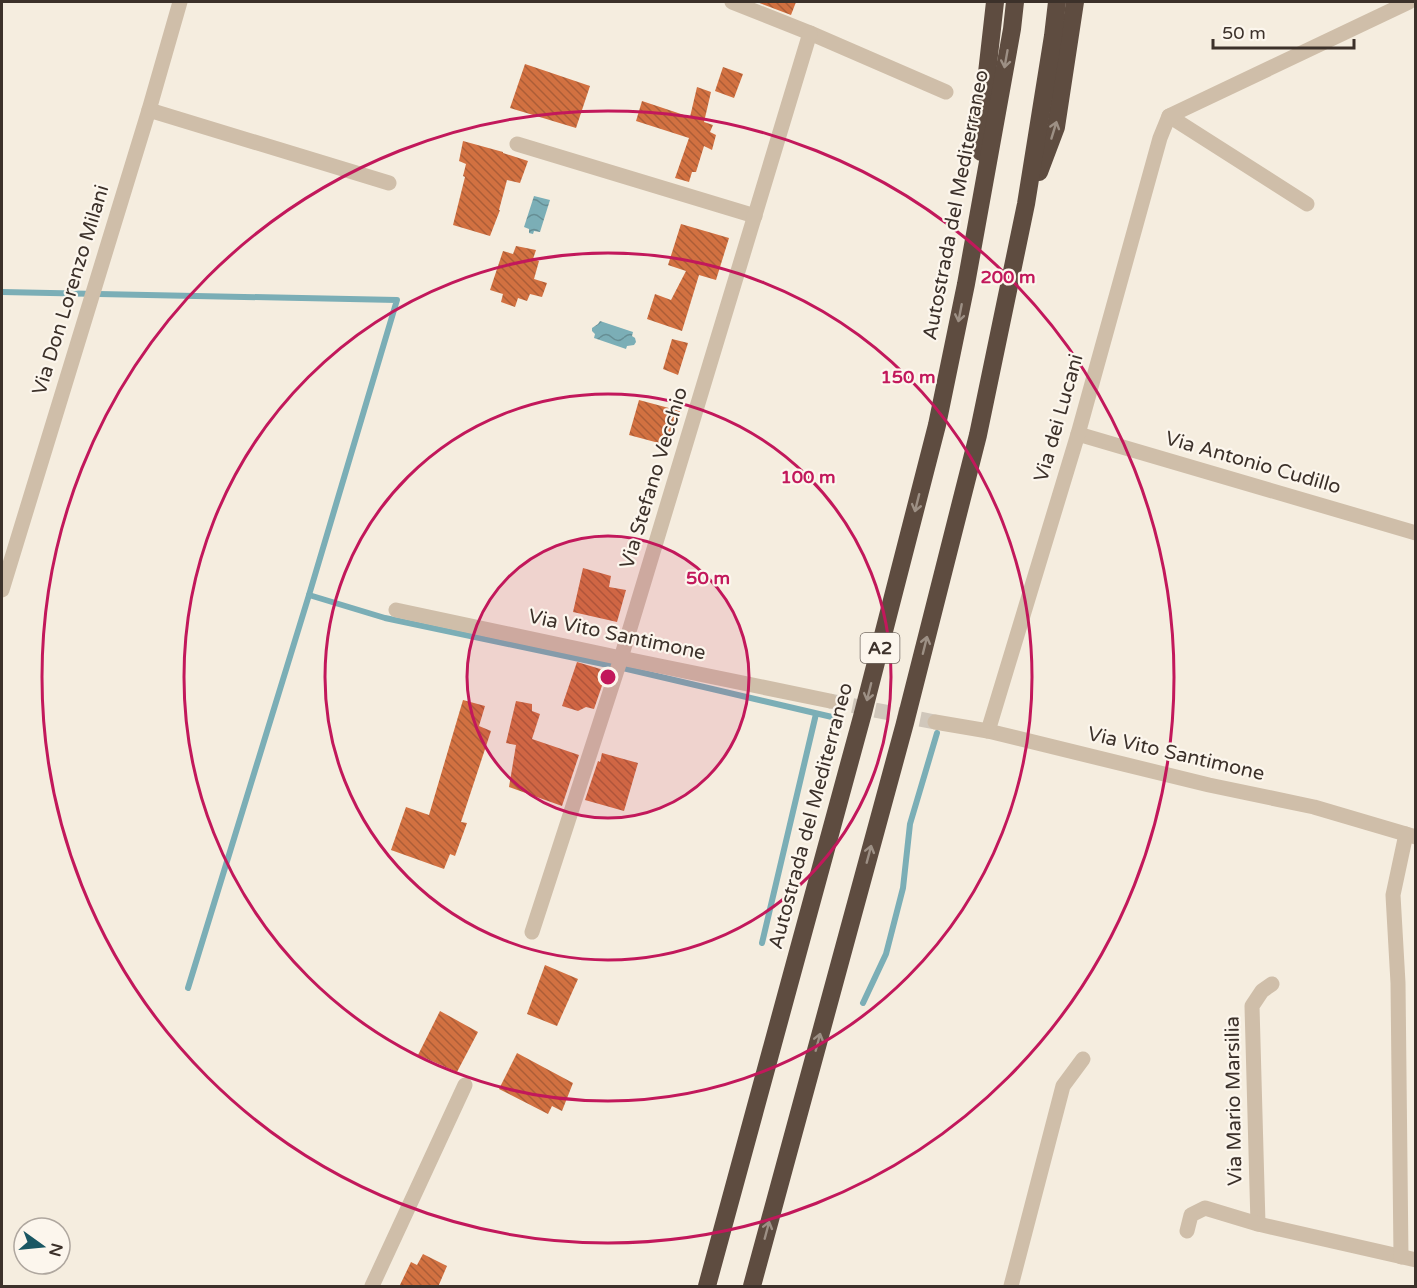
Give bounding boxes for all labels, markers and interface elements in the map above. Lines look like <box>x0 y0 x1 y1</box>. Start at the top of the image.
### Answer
scale bar <box>1213 12 1354 50</box>
text: 50 m <box>1222 22 1266 44</box>
one-way arrow <box>1000 49 1011 69</box>
street label: Autostrada del Mediterraneo <box>918 68 994 342</box>
one-way arrow <box>1049 121 1060 140</box>
street label: Via Don Lorenzo Milani <box>28 182 114 398</box>
text: 200 m <box>980 266 1036 288</box>
one-way arrow <box>954 303 965 322</box>
street label: Via dei Lucani <box>1029 351 1089 485</box>
text: 150 m <box>880 366 936 388</box>
street label: Via Stefano Vecchio <box>615 384 693 572</box>
street label: Via Antonio Cudillo <box>1162 426 1344 500</box>
text: 100 m <box>780 466 836 488</box>
one-way arrow <box>911 493 923 512</box>
text: 50 m <box>686 567 730 589</box>
street label: Via Vito Santimone <box>526 604 708 666</box>
road number: A2 <box>860 633 900 663</box>
one-way arrow <box>919 636 931 655</box>
centre of rings <box>598 667 618 687</box>
street label: Autostrada del Mediterraneo <box>764 680 858 952</box>
one-way arrow <box>862 682 874 701</box>
street label: Via Vito Santimone <box>1085 722 1267 786</box>
one-way arrow <box>864 844 875 863</box>
street label: Via Mario Marsilia <box>1221 1016 1247 1186</box>
one-way arrow <box>813 1033 824 1052</box>
north arrow <box>12 1216 72 1276</box>
one-way arrow <box>762 1221 774 1240</box>
text: N <box>44 1241 67 1258</box>

